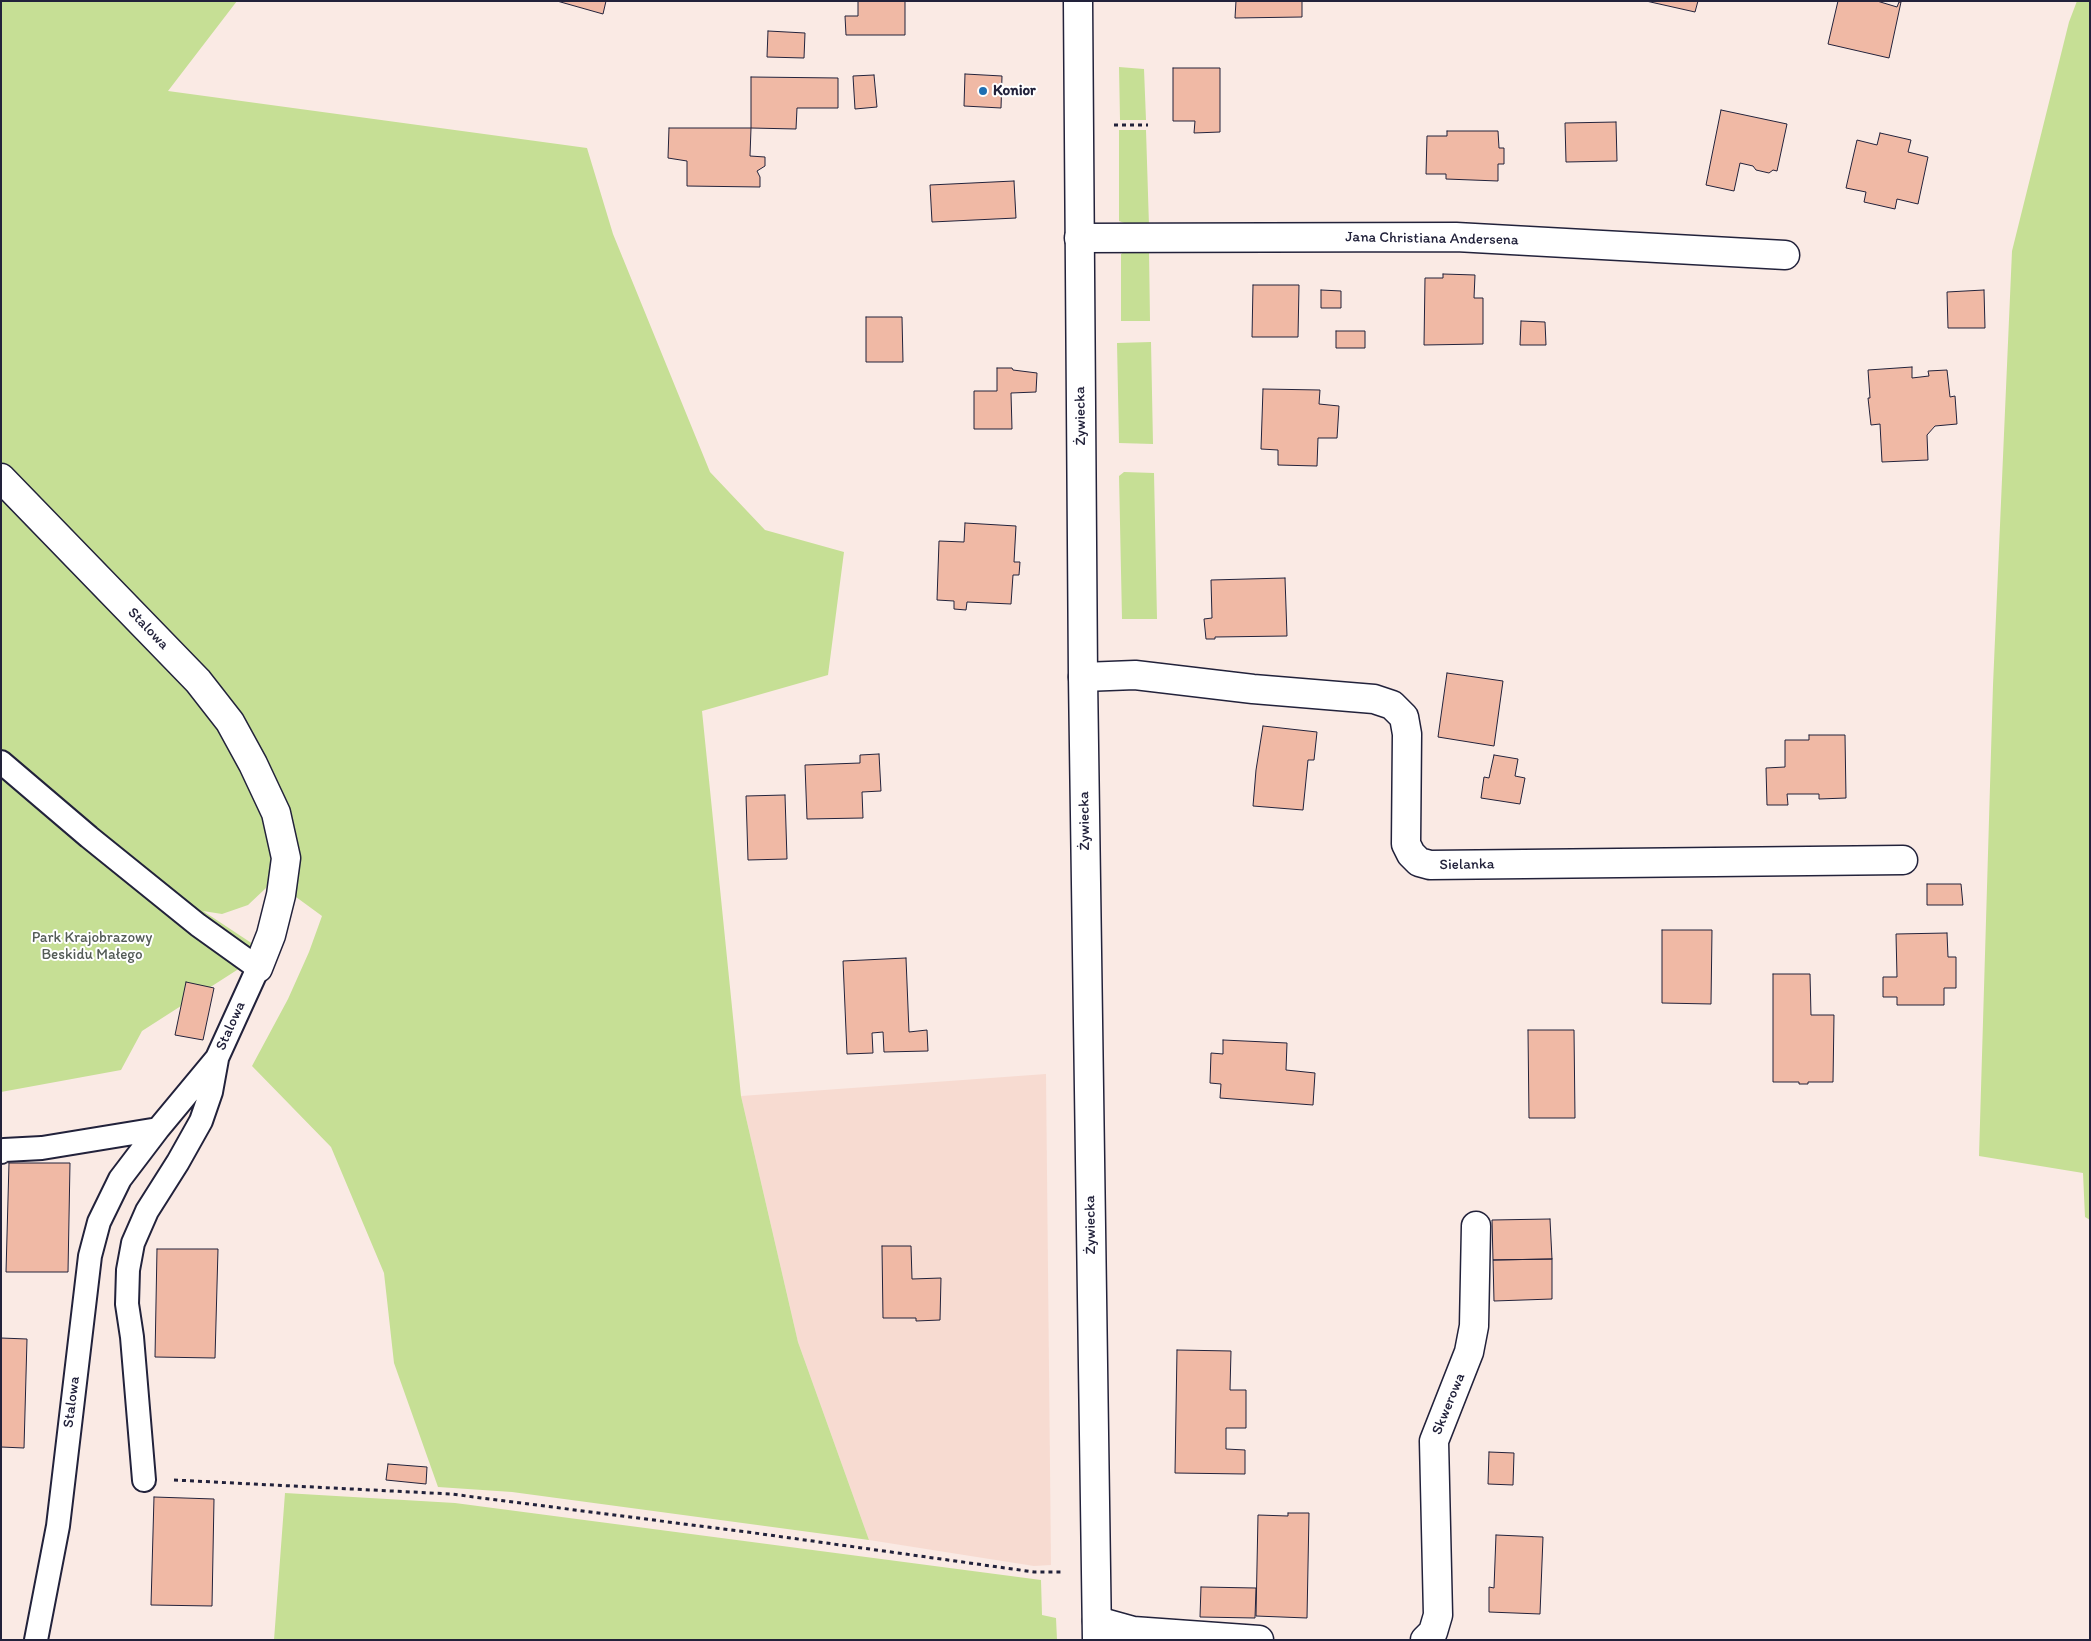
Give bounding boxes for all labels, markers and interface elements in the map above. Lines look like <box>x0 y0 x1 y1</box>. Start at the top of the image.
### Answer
place label: Konior <box>993 82 1036 100</box>
marker: Konior <box>977 85 989 97</box>
street label: Jana Christiana Andersena <box>1345 228 1519 250</box>
street label: Żywiecka <box>1071 386 1091 446</box>
street label: Stalowa <box>124 604 172 654</box>
street label: Żywiecka <box>1075 791 1095 851</box>
street label: Sielanka <box>1439 856 1495 874</box>
park label: Park Krajobrazowy Beskidu Małego <box>32 929 152 964</box>
street label: Stalowa <box>212 999 250 1053</box>
street label: Żywiecka <box>1081 1195 1101 1255</box>
street label: Skwerowa <box>1428 1370 1470 1438</box>
street label: Stalowa <box>60 1375 84 1429</box>

